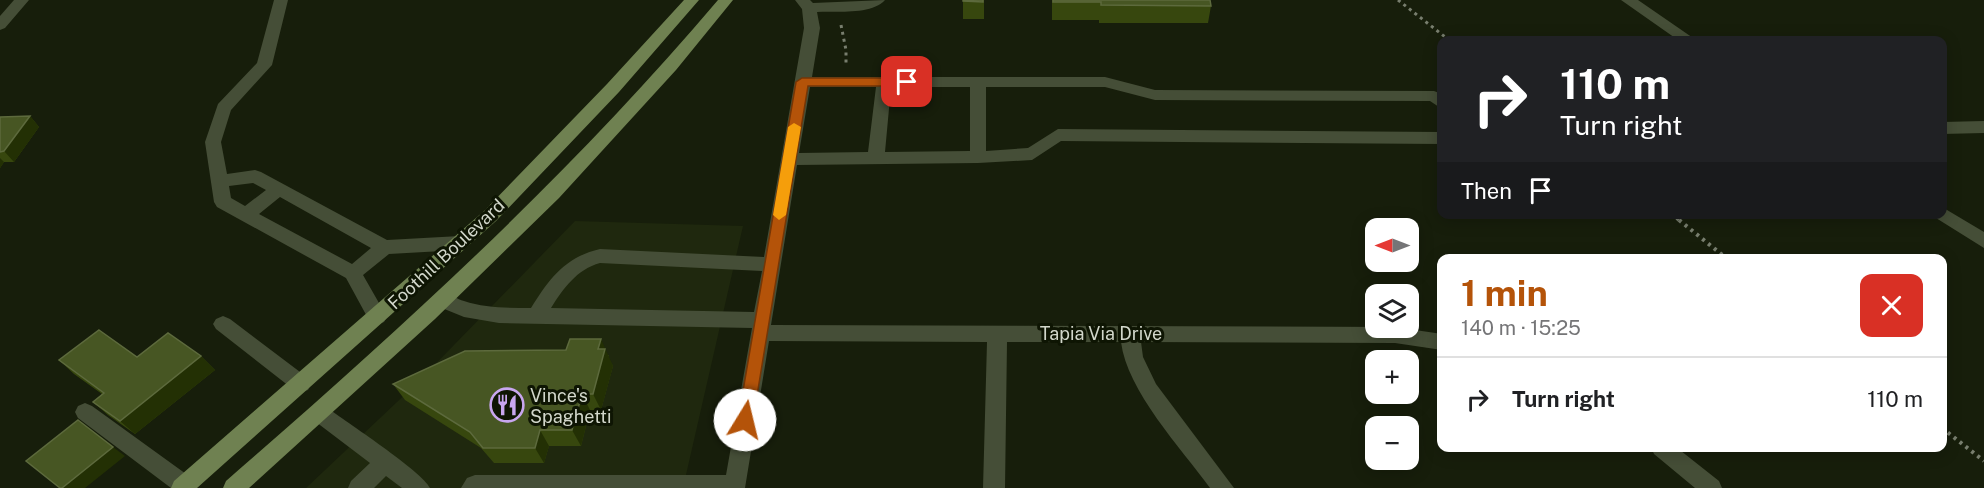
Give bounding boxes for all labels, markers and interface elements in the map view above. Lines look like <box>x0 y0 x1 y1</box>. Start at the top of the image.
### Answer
pin <box>881 56 932 107</box>
text: 110 m <box>1560 59 1670 108</box>
icon: right <box>1461 60 1539 138</box>
icon: arrive <box>890 65 923 98</box>
text: Turn right <box>1560 109 1683 141</box>
icon: arrive <box>1524 174 1557 207</box>
text: Then <box>1461 178 1512 204</box>
street label: Foothill Boulevard <box>383 195 509 313</box>
north arrow <box>1365 218 1419 272</box>
map controls <box>1365 218 1419 470</box>
text: 1 min <box>1461 272 1548 314</box>
button: close <box>1860 274 1923 337</box>
button: layers <box>1365 284 1419 338</box>
text: 140 m · 15:25 <box>1461 316 1581 340</box>
street label: Tapia Via Drive <box>1040 323 1162 344</box>
button: + <box>1365 350 1419 404</box>
icon: right <box>1461 383 1494 416</box>
place label: Vince's Spaghetti <box>530 385 612 427</box>
text: Turn right <box>1512 386 1615 412</box>
text: 110 m <box>1867 386 1923 412</box>
restaurant icon: Vince's Spaghetti <box>489 387 525 423</box>
position arrow <box>713 388 777 452</box>
button: − <box>1365 416 1419 470</box>

